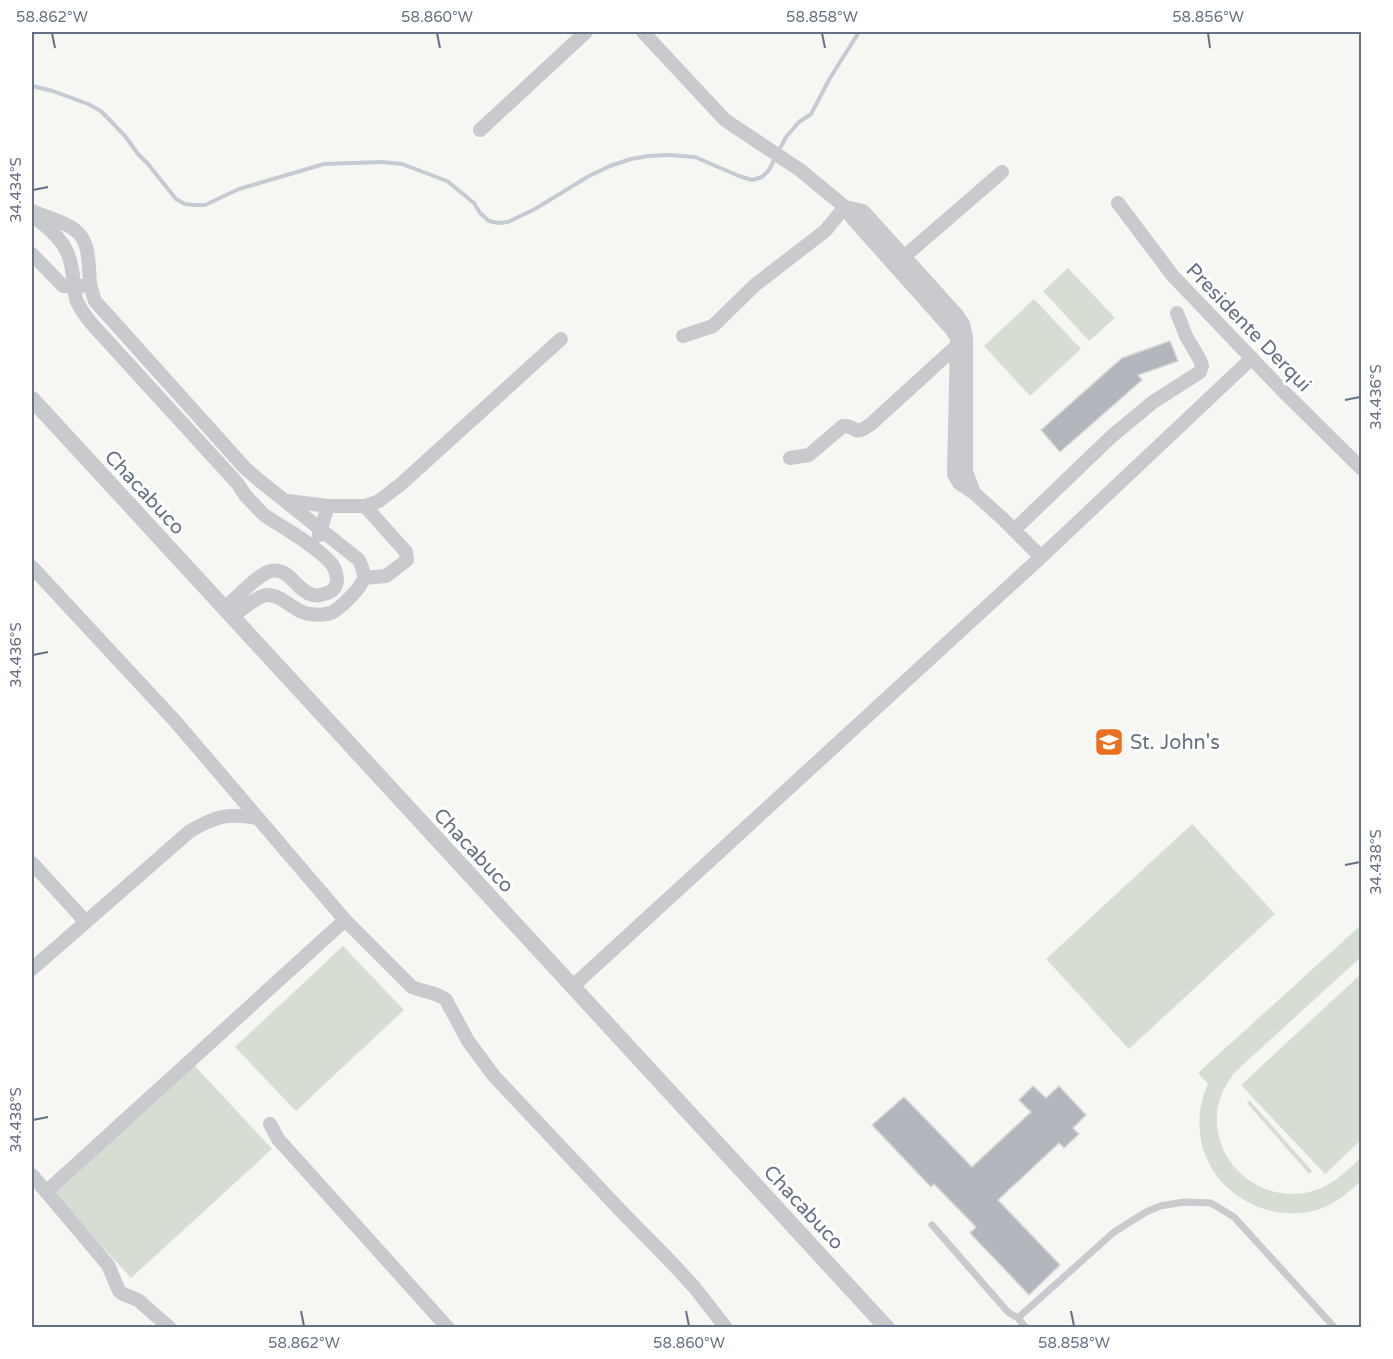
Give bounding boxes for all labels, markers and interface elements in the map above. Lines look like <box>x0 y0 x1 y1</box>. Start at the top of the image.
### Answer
text: 58.862°W <box>16 8 88 26</box>
text: 58.860°W <box>401 8 473 26</box>
text: 58.858°W <box>786 8 858 26</box>
text: 58.856°W <box>1172 8 1244 26</box>
text: 34.434°S <box>7 157 25 223</box>
street label: Presidente Derqui <box>1181 258 1316 397</box>
text: 34.436°S <box>1367 364 1385 430</box>
street label: Chacabuco <box>99 445 189 540</box>
text: 34.436°S <box>7 622 25 688</box>
school or university icon: St. John's <box>1093 726 1125 758</box>
place label: St. John's <box>1130 731 1220 755</box>
street label: Chacabuco <box>428 803 518 898</box>
text: 34.438°S <box>1367 829 1385 895</box>
text: 34.438°S <box>7 1087 25 1153</box>
street label: Chacabuco <box>758 1160 848 1255</box>
text: 58.862°W <box>268 1334 340 1352</box>
text: 58.860°W <box>653 1334 725 1352</box>
text: 58.858°W <box>1038 1334 1110 1352</box>

